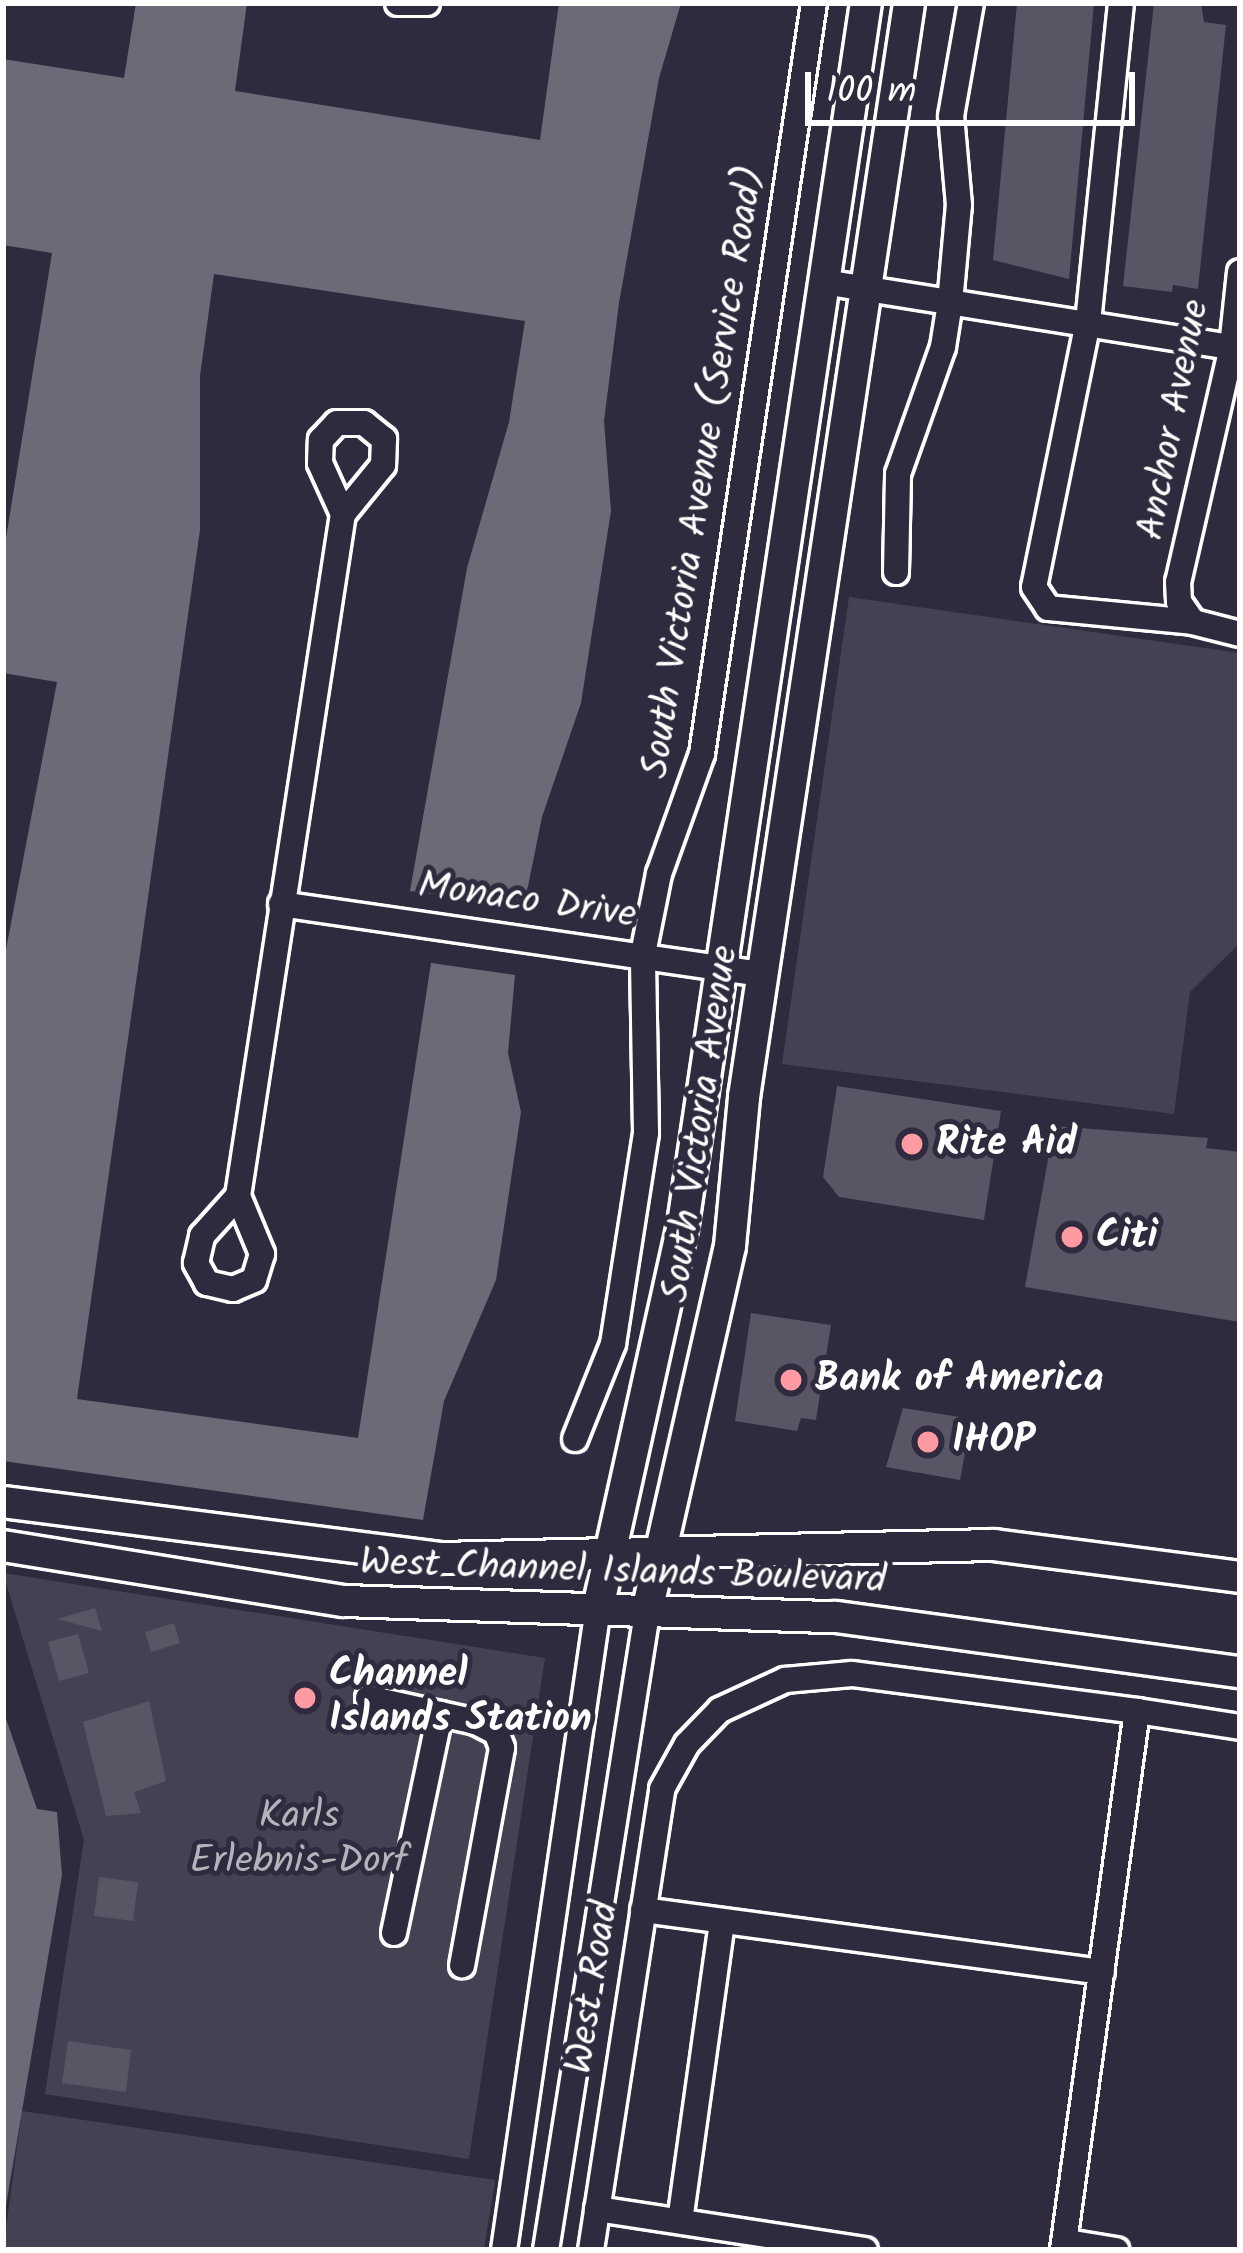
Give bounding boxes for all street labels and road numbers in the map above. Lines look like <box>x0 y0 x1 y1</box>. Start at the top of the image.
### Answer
street label: South Victoria Avenue (Service Road) <box>633 162 777 782</box>
street label: Anchor Avenue <box>1129 296 1221 544</box>
street label: Monaco Drive <box>415 864 639 940</box>
street label: South Victoria Avenue <box>654 943 750 1305</box>
street label: West Channel Islands Boulevard <box>359 1540 887 1606</box>
street label: West Road <box>557 1899 631 2077</box>

